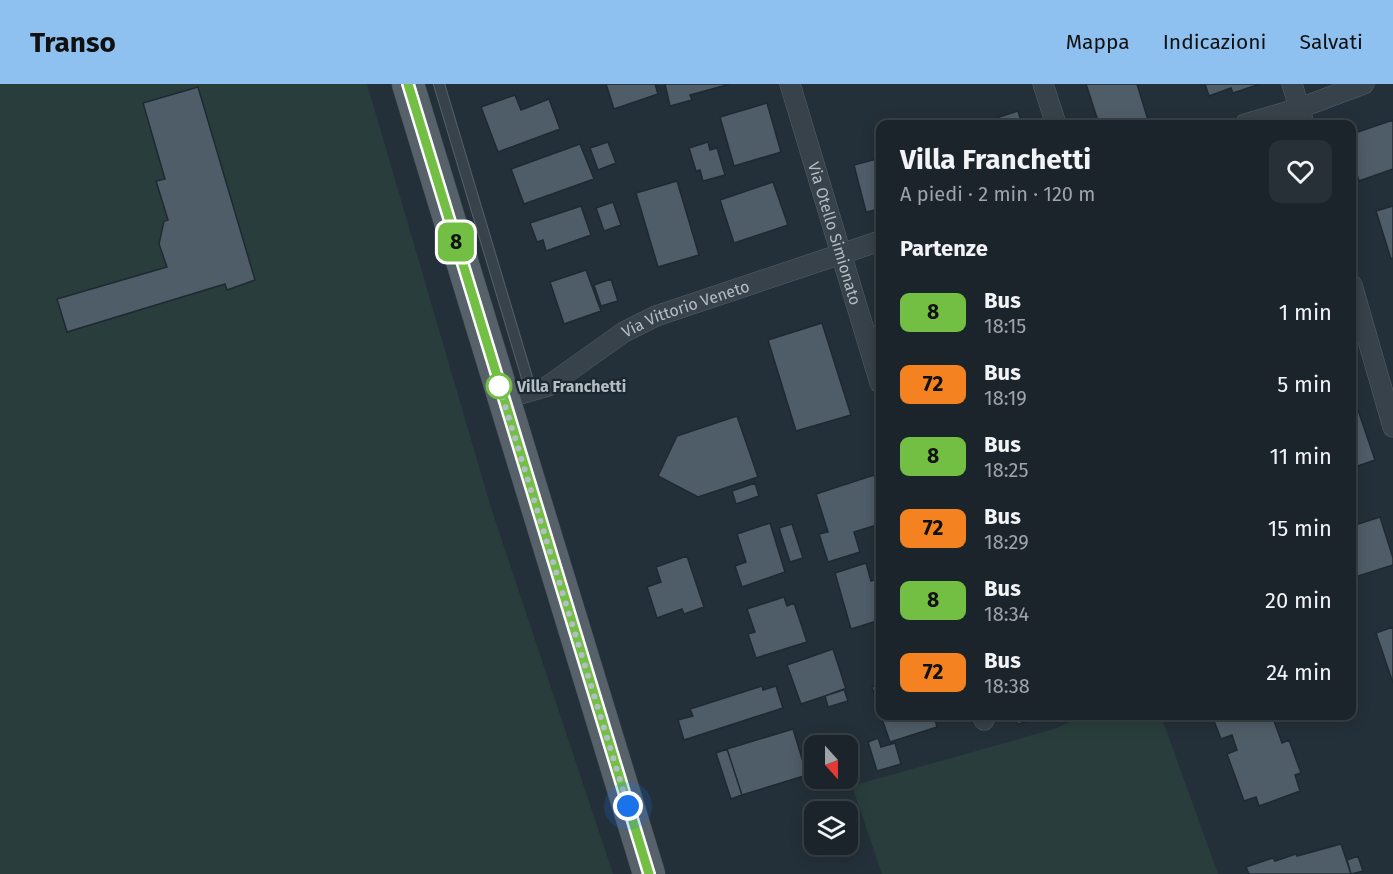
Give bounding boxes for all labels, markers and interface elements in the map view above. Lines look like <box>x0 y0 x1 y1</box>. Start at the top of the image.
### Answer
text: Transo <box>30 26 116 59</box>
text: Mappa <box>1066 29 1130 55</box>
text: Indicazioni <box>1163 29 1266 55</box>
text: Salvati <box>1299 29 1363 55</box>
button: heart <box>1269 140 1332 203</box>
text: Villa Franchetti <box>900 143 1091 176</box>
street label: Via Otello Simionato <box>804 160 865 307</box>
text: A piedi · 2 min · 120 m <box>900 182 1095 206</box>
line badge: 8 <box>436 222 476 262</box>
text: 8 <box>450 229 462 255</box>
text: Partenze <box>900 235 988 262</box>
street label: Via Vittorio Veneto <box>618 276 752 341</box>
text: Bus <box>984 287 1021 314</box>
text: 8 <box>927 299 939 325</box>
text: 1 min <box>1279 299 1332 326</box>
text: 18:15 <box>984 314 1026 338</box>
text: Bus <box>984 359 1021 386</box>
text: 72 <box>923 371 943 397</box>
text: 5 min <box>1277 371 1332 398</box>
marker: Villa Franchetti <box>486 373 512 399</box>
place label: Villa Franchetti <box>516 377 626 396</box>
text: 18:19 <box>984 386 1027 410</box>
text: Bus <box>984 431 1021 458</box>
text: 8 <box>927 443 939 469</box>
text: 11 min <box>1269 443 1332 470</box>
text: 18:25 <box>984 458 1028 482</box>
text: Bus <box>984 503 1021 530</box>
text: 72 <box>923 515 943 541</box>
text: 15 min <box>1268 515 1332 542</box>
text: 18:29 <box>984 530 1029 554</box>
text: Bus <box>984 575 1021 602</box>
text: 8 <box>927 587 939 613</box>
text: 20 min <box>1265 587 1332 614</box>
text: 18:34 <box>984 602 1029 626</box>
text: Bus <box>984 647 1021 674</box>
text: 72 <box>923 659 943 685</box>
text: 24 min <box>1266 659 1332 686</box>
text: 18:38 <box>984 674 1030 698</box>
north arrow <box>804 735 858 789</box>
map controls <box>804 735 858 855</box>
your location <box>613 791 643 821</box>
button: layers <box>804 801 858 855</box>

